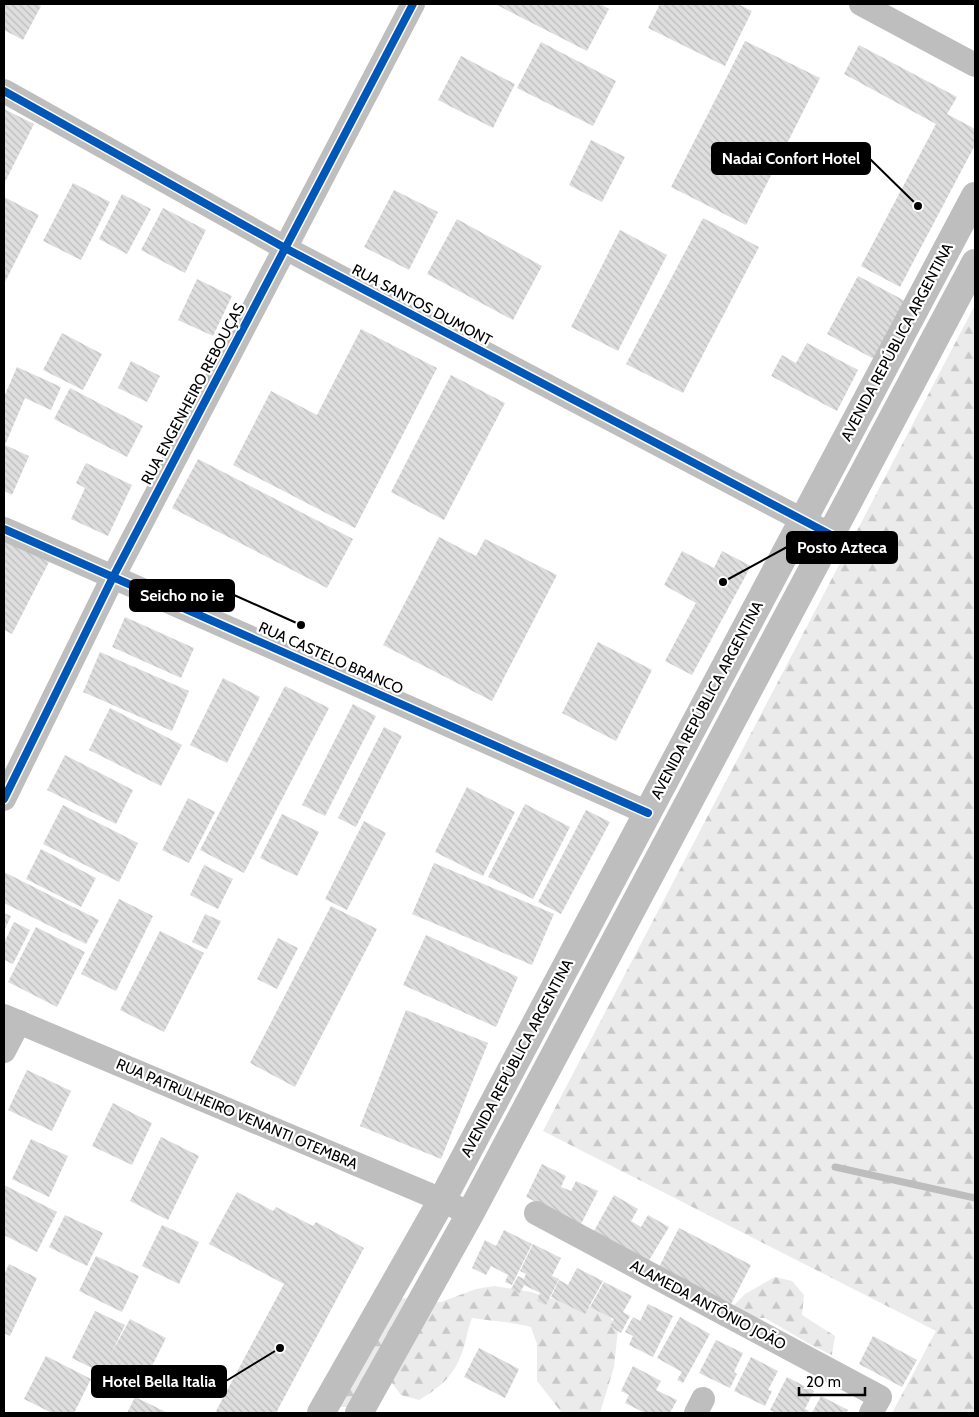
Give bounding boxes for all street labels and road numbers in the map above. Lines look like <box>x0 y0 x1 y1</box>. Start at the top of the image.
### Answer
street label: AVENIDA REPÚBLICA ARGENTINA <box>836 239 957 444</box>
street label: RUA SANTOS DUMONT <box>349 260 495 350</box>
street label: RUA ENGENHEIRO REBOUÇAS <box>137 300 249 488</box>
street label: AVENIDA REPÚBLICA ARGENTINA <box>646 597 767 802</box>
street label: RUA CASTELO BRANCO <box>256 618 406 698</box>
street label: AVENIDA REPÚBLICA ARGENTINA <box>456 955 577 1160</box>
street label: RUA PATRULHEIRO VENANTI OTEMBRA <box>114 1055 361 1174</box>
street label: ALAMEDA ANTÔNIO JOÃO <box>627 1255 789 1354</box>

